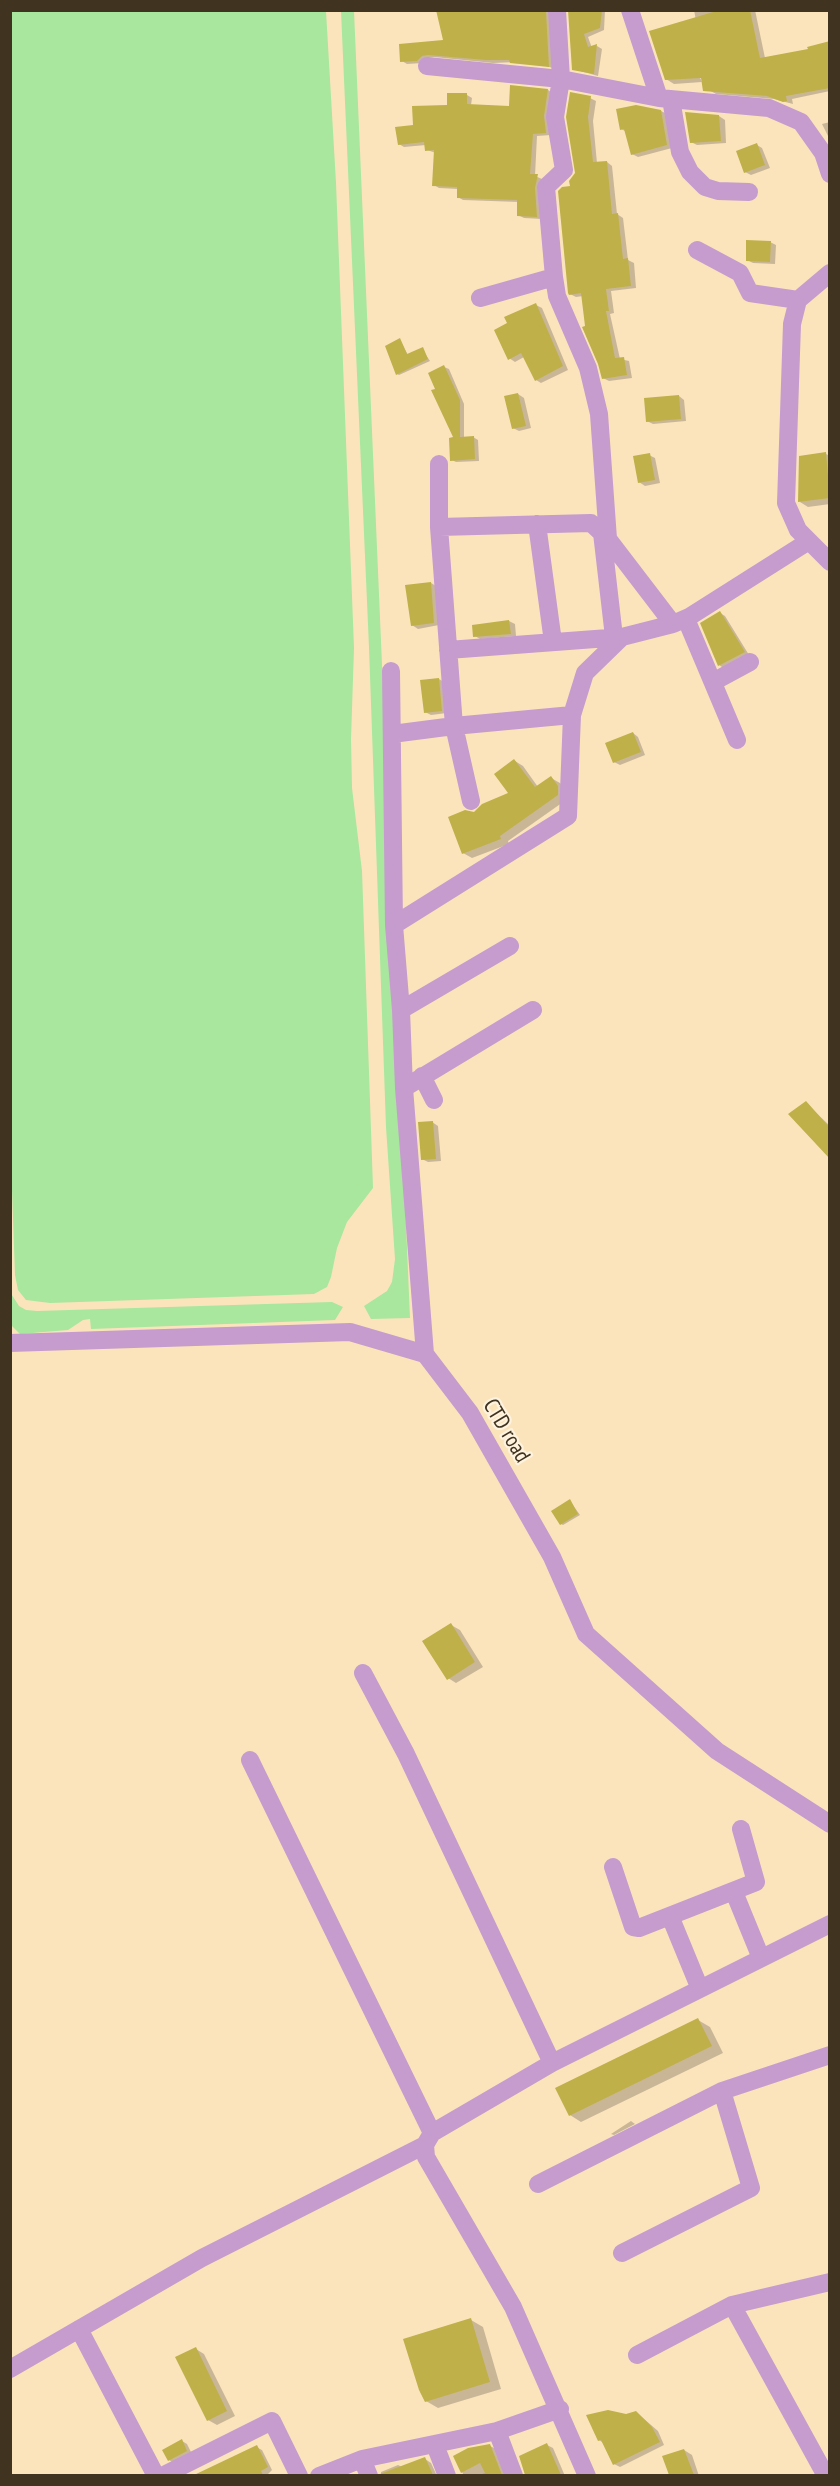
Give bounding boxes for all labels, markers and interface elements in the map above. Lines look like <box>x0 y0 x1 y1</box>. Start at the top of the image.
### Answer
street label: CTD road <box>477 1394 535 1468</box>

